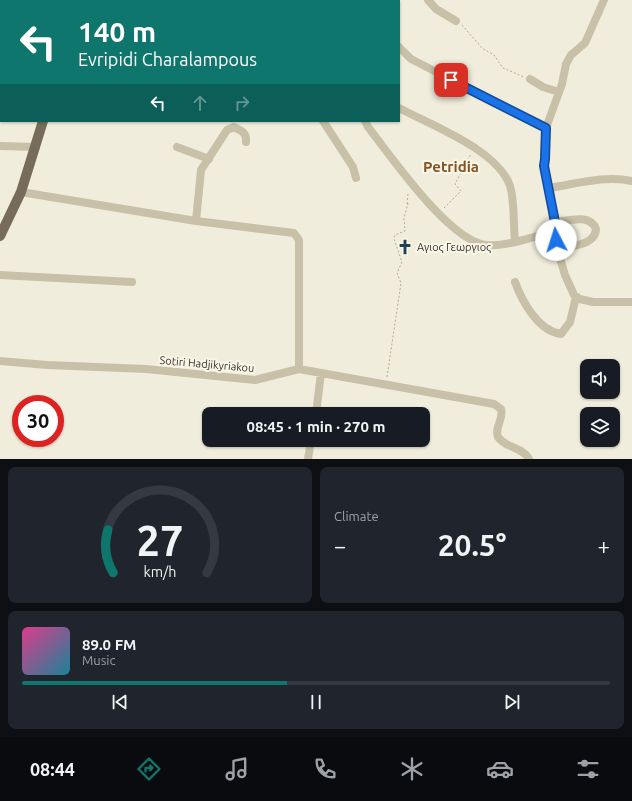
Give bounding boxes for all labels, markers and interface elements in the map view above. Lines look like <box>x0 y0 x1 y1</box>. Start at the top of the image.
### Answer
icon: left <box>12 16 64 68</box>
text: 140 m <box>78 16 156 47</box>
text: Evripidi Charalampous <box>78 49 257 69</box>
pin <box>434 63 468 97</box>
icon: arrive <box>440 69 462 91</box>
icon: left <box>147 92 169 114</box>
icon: ahead <box>189 92 211 114</box>
icon: right <box>231 92 253 114</box>
district label: Petridia <box>423 158 479 175</box>
position arrow <box>535 219 577 261</box>
church icon: Αγιος Γεωργιος <box>396 238 414 256</box>
place label: Αγιος Γεωργιος <box>417 241 491 254</box>
street label: Sotiri Hadjikyriakou <box>159 354 255 374</box>
map controls <box>580 359 620 447</box>
button: sound <box>580 359 620 399</box>
speed limit sign: 30 <box>12 395 64 447</box>
button: layers <box>580 407 620 447</box>
text: 08:45 · 1 min · 270 m <box>247 418 385 435</box>
text: Climate <box>334 509 379 523</box>
text: 27 <box>137 517 183 564</box>
text: 20.5° <box>438 528 506 562</box>
text: − <box>334 533 346 558</box>
text: + <box>598 533 610 558</box>
text: km/h <box>144 564 176 580</box>
text: 89.0 FM <box>82 636 136 653</box>
text: Music <box>82 653 116 667</box>
icon: previous <box>109 691 131 713</box>
icon: pause <box>305 691 327 713</box>
icon: next <box>501 691 523 713</box>
icon: directions <box>135 755 163 783</box>
icon: music <box>223 755 251 783</box>
icon: phone <box>311 755 339 783</box>
icon: climate <box>398 755 426 783</box>
icon: car <box>486 755 514 783</box>
icon: filters <box>574 755 602 783</box>
text: 08:44 <box>30 759 75 779</box>

